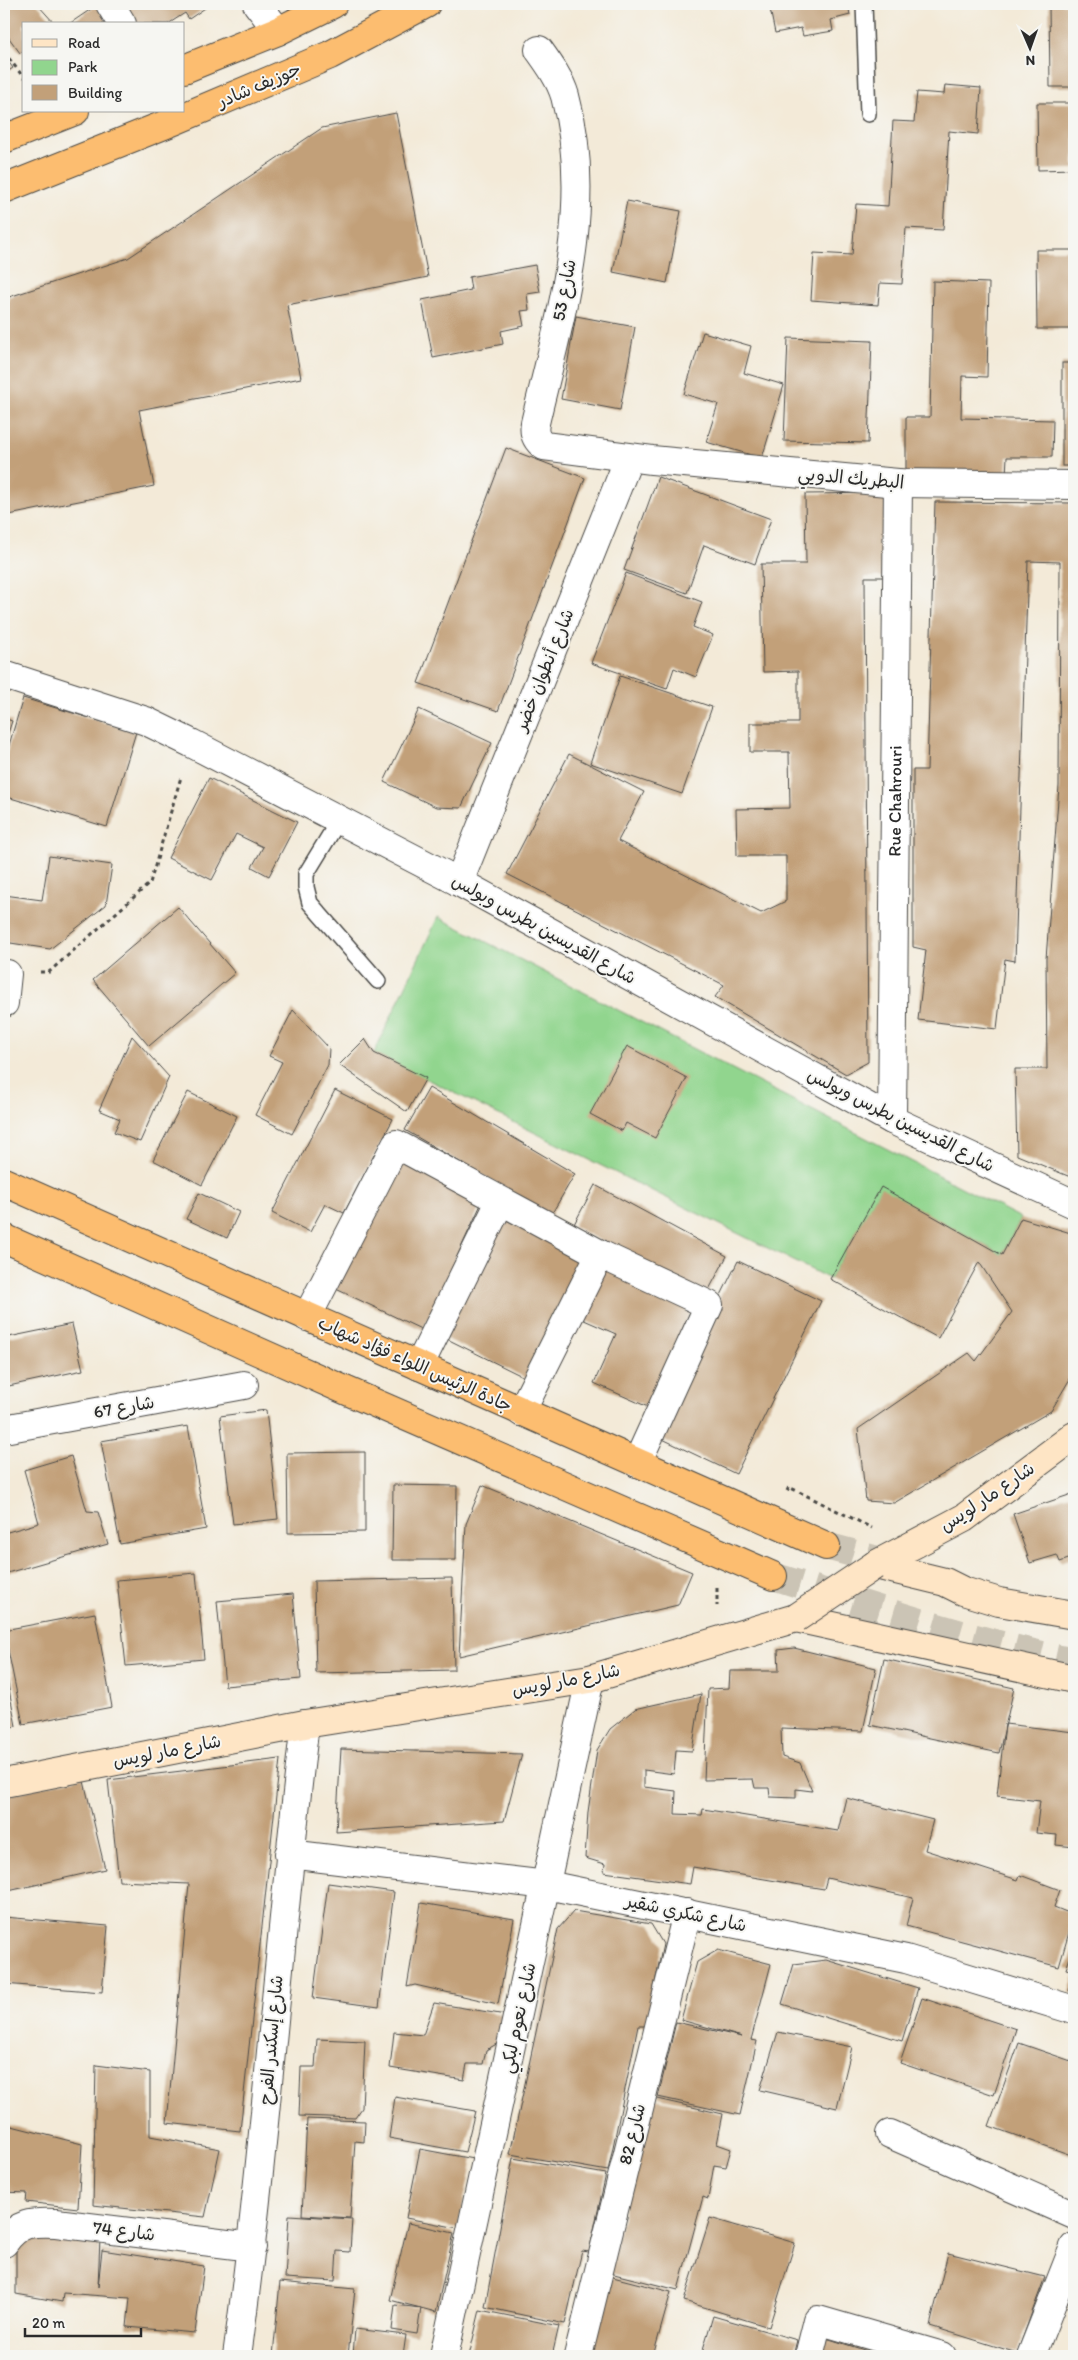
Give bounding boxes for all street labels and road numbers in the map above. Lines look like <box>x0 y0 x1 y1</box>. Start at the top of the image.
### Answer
street label: جوزيف شادر <box>212 58 304 113</box>
street label: شارع 53 <box>547 257 582 323</box>
street label: البطريك الدويي <box>797 462 905 499</box>
street label: شارع أنطوان خضر <box>509 606 580 737</box>
street label: Rue Chahrouri <box>883 745 907 857</box>
street label: شارع القديسين بطرس وبولس <box>448 869 640 990</box>
street label: شارع القديسين بطرس وبولس <box>803 1063 998 1178</box>
street label: جادة الرئيس اللواء فؤاد شهاب <box>315 1311 515 1417</box>
street label: شارع 67 <box>92 1391 156 1424</box>
street label: شارع مار لويس <box>935 1457 1039 1538</box>
street label: شارع مار لويس <box>510 1659 622 1702</box>
street label: شارع مار لويس <box>111 1730 223 1773</box>
street label: شارع شكري شقير <box>621 1889 749 1939</box>
street label: شارع نعوم لبكي <box>496 1961 545 2076</box>
street label: شارع إسكندر الفرح <box>254 1974 289 2106</box>
street label: شارع 82 <box>614 2101 651 2167</box>
street label: شارع 74 <box>91 2216 156 2247</box>

